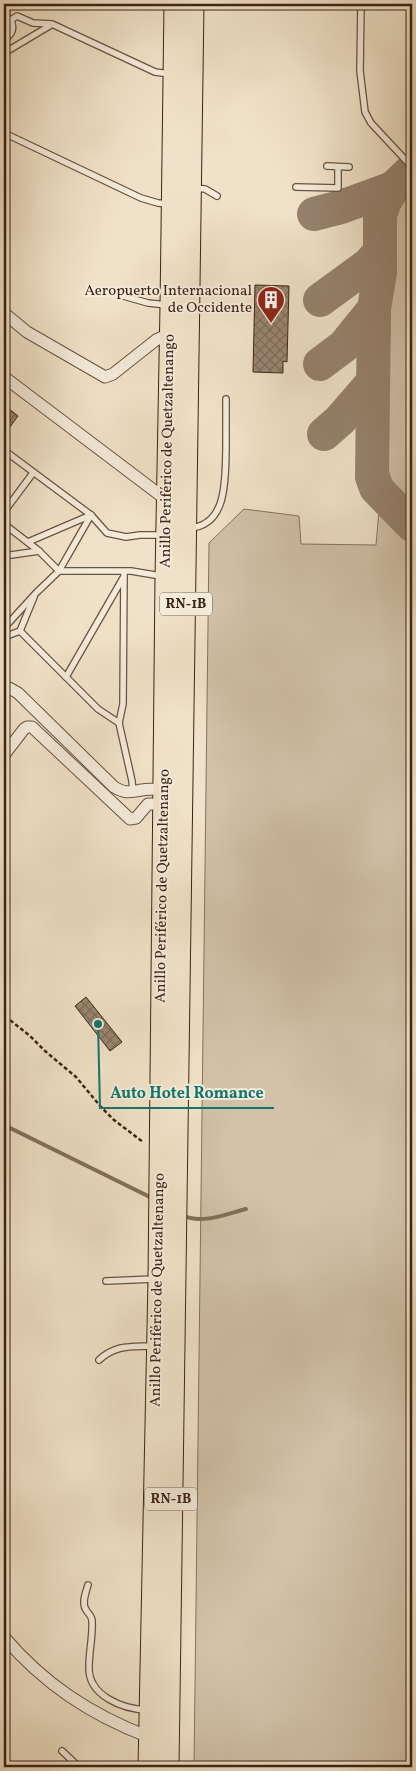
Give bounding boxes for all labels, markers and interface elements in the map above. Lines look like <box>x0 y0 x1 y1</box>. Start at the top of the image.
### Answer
place label: Aeropuerto Internacional de Occidente <box>85 281 252 319</box>
building icon: Aeropuerto Internacional de Occidente <box>256 285 286 324</box>
street label: Anillo Periférico de Quetzaltenango <box>155 334 181 568</box>
road number: RN-1B <box>160 592 212 616</box>
street label: Anillo Periférico de Quetzaltenango <box>150 769 176 1003</box>
callout: Auto Hotel Romance <box>100 1077 274 1108</box>
text: Auto Hotel Romance <box>110 1083 264 1105</box>
street label: Anillo Periférico de Quetzaltenango <box>145 1173 171 1407</box>
road number: RN-1B <box>145 1488 197 1510</box>

